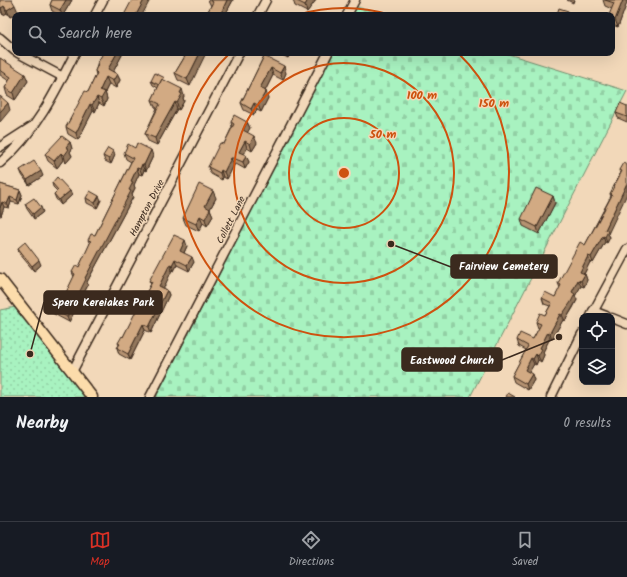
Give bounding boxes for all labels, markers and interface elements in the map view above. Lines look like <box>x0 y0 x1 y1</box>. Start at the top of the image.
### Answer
search box <box>12 12 615 56</box>
text: Search here <box>58 22 132 46</box>
icon: search <box>26 23 48 45</box>
text: 100 m <box>407 86 437 105</box>
text: 150 m <box>479 94 509 113</box>
text: 50 m <box>369 125 397 144</box>
centre of rings <box>337 166 351 180</box>
street label: Hampton Drive <box>125 176 169 239</box>
street label: Collett Lane <box>212 193 250 247</box>
callout: Fairview Cemetery <box>451 255 557 278</box>
text: Fairview Cemetery <box>459 258 549 276</box>
callout: Spero Kereiakes Park <box>44 291 162 314</box>
text: Spero Kereiakes Park <box>52 294 154 312</box>
map controls <box>579 313 615 385</box>
button: locate <box>579 313 615 349</box>
callout: Eastwood Church <box>402 348 502 371</box>
button: layers <box>579 349 615 385</box>
text: Eastwood Church <box>410 352 494 370</box>
text: Nearby <box>16 410 68 437</box>
text: 0 results <box>564 413 611 434</box>
tab: Map <box>89 529 111 571</box>
tab: Directions <box>289 529 334 571</box>
tab: Saved <box>512 529 538 571</box>

